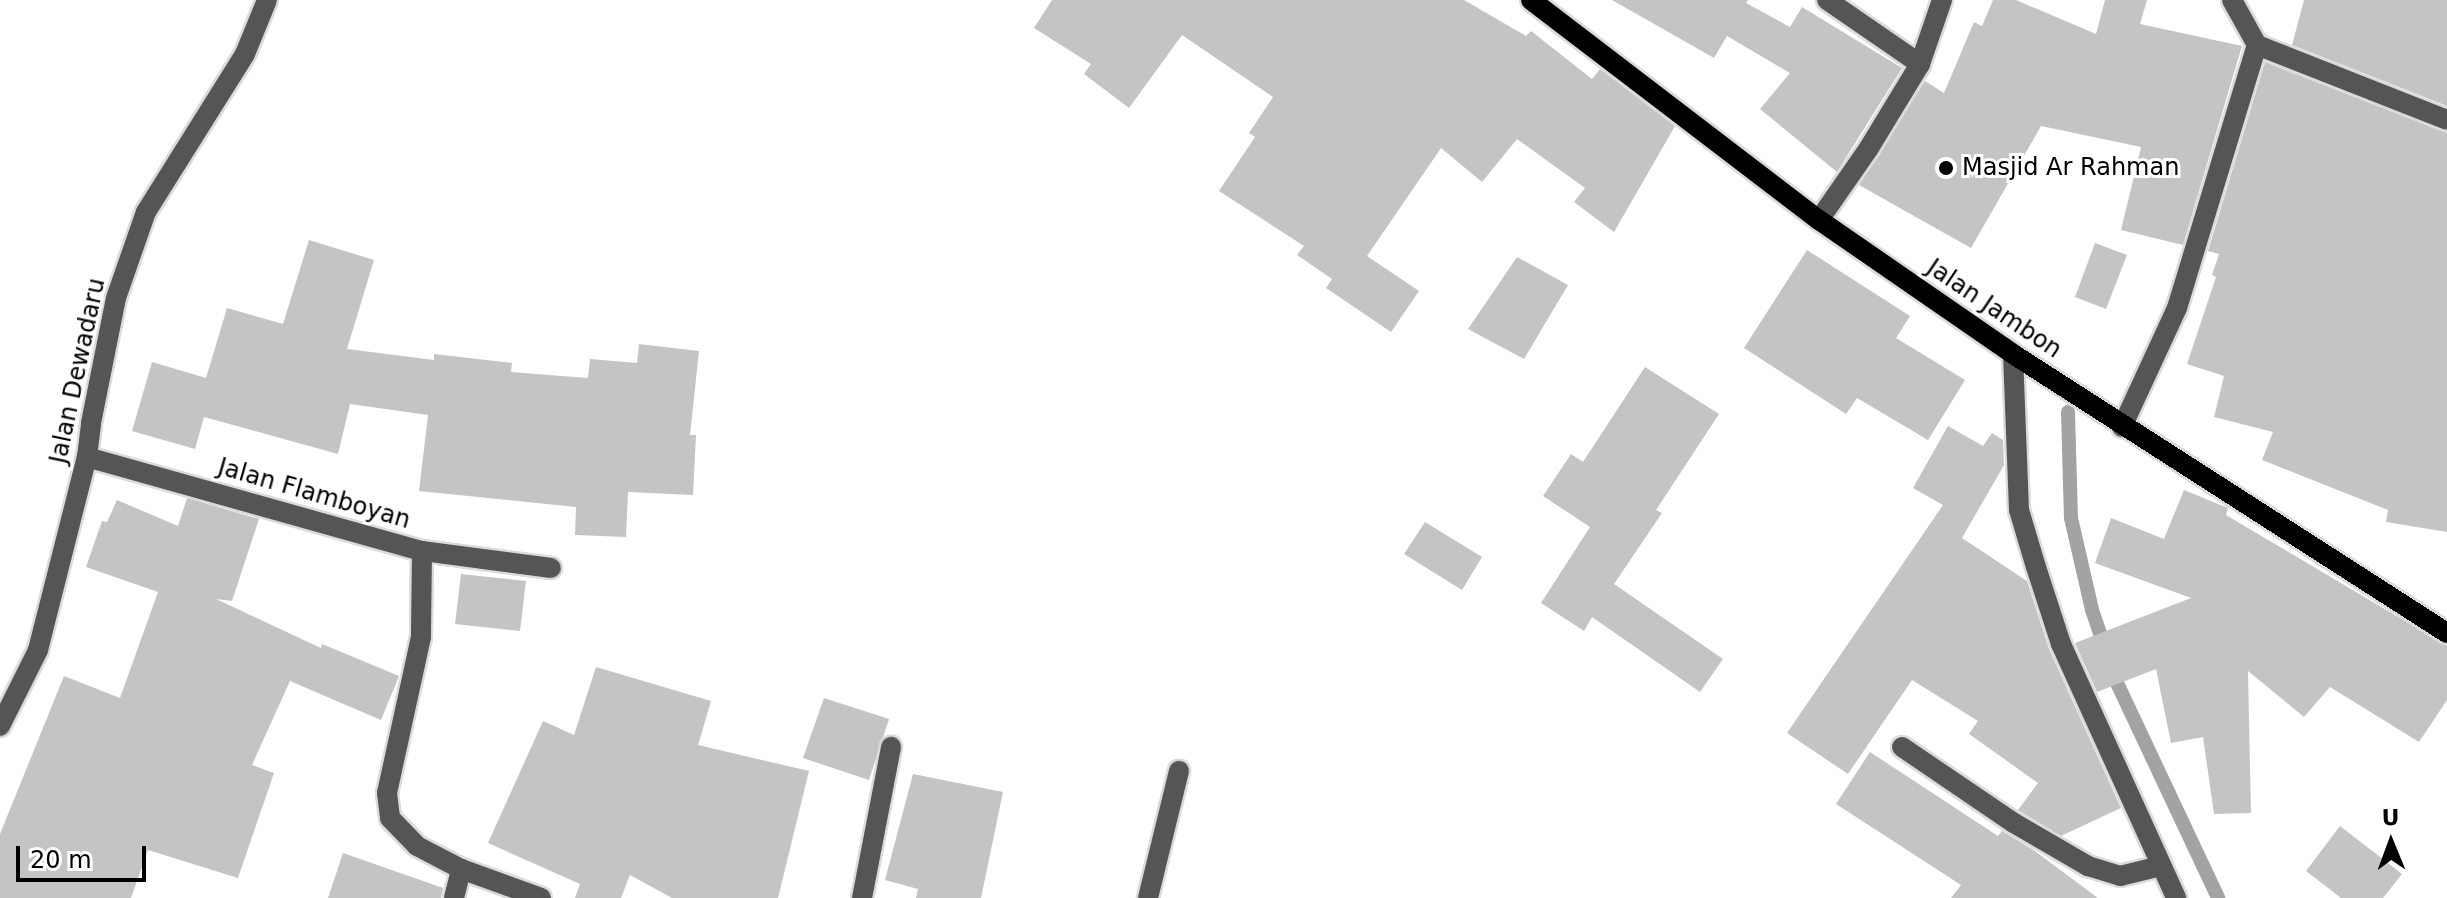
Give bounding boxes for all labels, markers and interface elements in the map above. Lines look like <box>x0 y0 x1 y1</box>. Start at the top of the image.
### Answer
place label: Masjid Ar Rahman <box>1962 154 2179 182</box>
marker: Masjid Ar Rahman <box>1937 159 1955 177</box>
street label: Jalan Jambon <box>1921 253 2067 365</box>
street label: Jalan Dewadaru <box>44 276 112 466</box>
street label: Jalan Flamboyan <box>215 453 413 535</box>
north arrow <box>2351 802 2431 882</box>
text: U <box>2381 805 2400 830</box>
scale bar <box>20 830 150 880</box>
text: 20 m <box>30 846 92 874</box>

